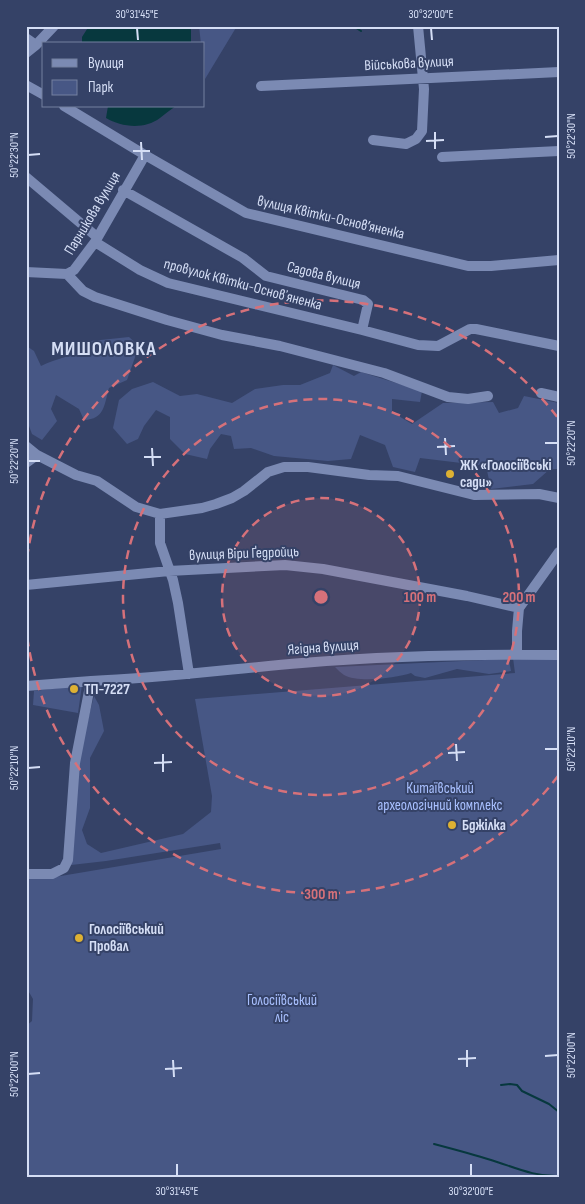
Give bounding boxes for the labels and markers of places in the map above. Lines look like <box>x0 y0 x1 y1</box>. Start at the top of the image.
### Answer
place label: ЖК «Голосіївські сади» <box>460 456 552 492</box>
marker: ЖК «Голосіївські сади» <box>444 468 456 480</box>
centre of rings <box>312 588 330 606</box>
place label: ТП-7227 <box>84 680 130 699</box>
marker: ТП-7227 <box>68 683 80 695</box>
place label: Бджілка <box>462 816 506 835</box>
marker: Бджілка <box>446 819 458 831</box>
place label: Голосіївський Провал <box>89 920 164 956</box>
marker: Голосіївський Провал <box>73 932 85 944</box>

